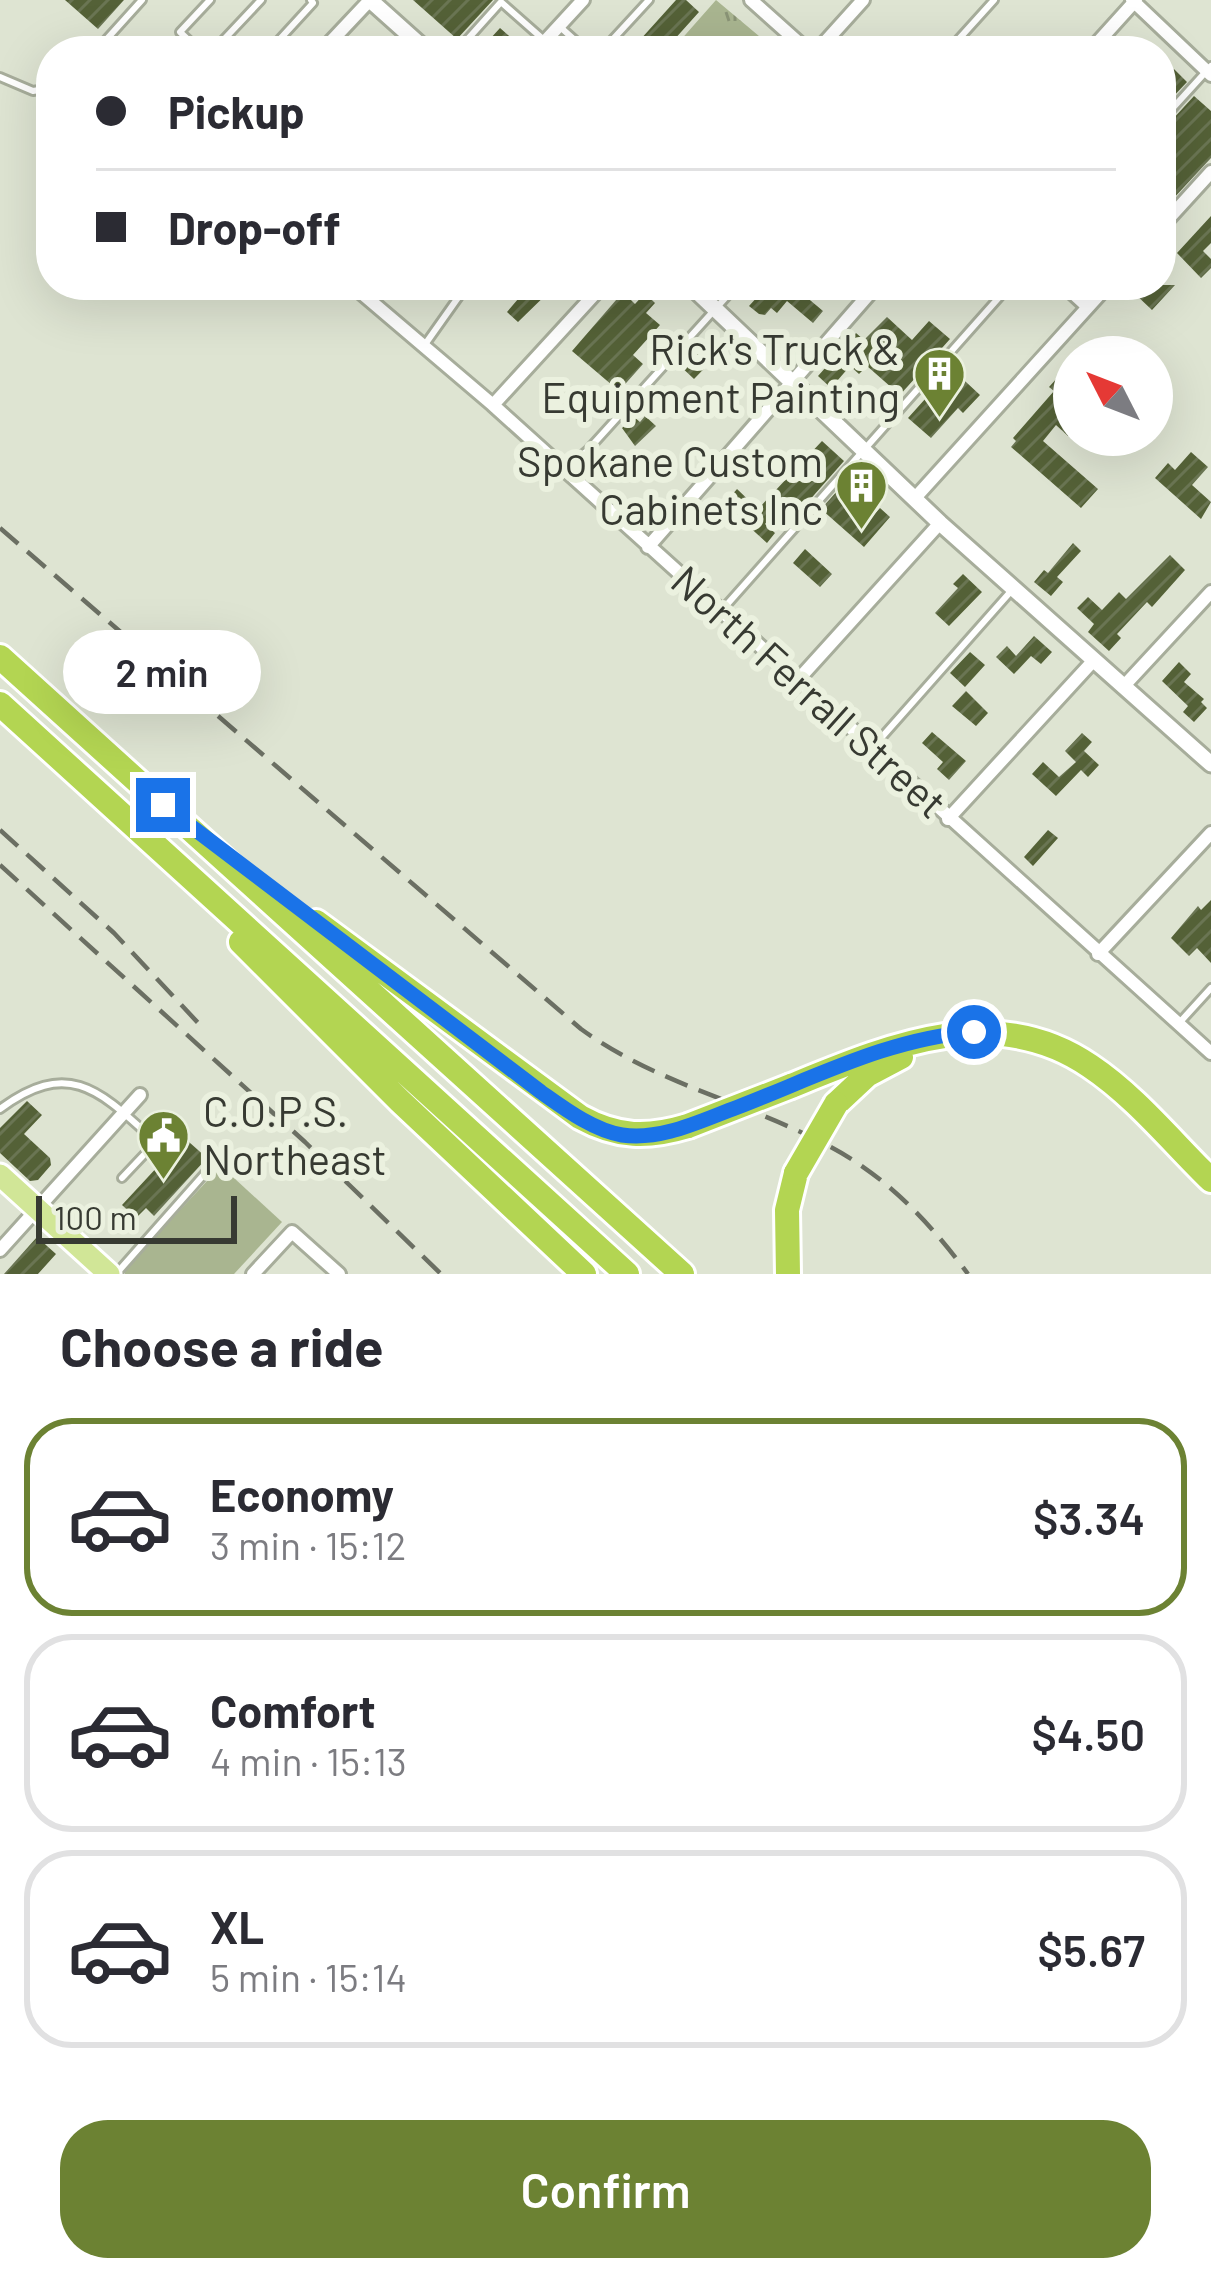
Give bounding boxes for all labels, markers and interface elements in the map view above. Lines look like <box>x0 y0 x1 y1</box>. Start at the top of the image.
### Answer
text: Pickup <box>168 84 305 138</box>
text: Drop-off <box>168 200 341 254</box>
place label: Rick's Truck & Equipment Painting <box>541 323 900 422</box>
north arrow <box>1053 336 1173 456</box>
map controls <box>1053 336 1173 456</box>
building icon: Rick's Truck & Equipment Painting <box>911 346 967 420</box>
place label: Spokane Custom Cabinets Inc <box>517 435 823 533</box>
building icon: Spokane Custom Cabinets Inc <box>834 458 890 532</box>
street label: North Ferrall Street <box>663 554 958 827</box>
callout: 2 min <box>64 631 262 715</box>
text: 2 min <box>116 648 208 695</box>
route end <box>136 778 190 832</box>
route start <box>947 1005 1001 1059</box>
place label: C.O.P.S. Northeast <box>203 1085 387 1183</box>
public building icon: C.O.P.S. Northeast <box>136 1108 192 1182</box>
scale bar <box>36 1190 237 1243</box>
text: 100 m <box>54 1197 137 1237</box>
text: Choose a ride <box>60 1313 384 1378</box>
icon: car <box>66 1463 174 1571</box>
text: Economy <box>210 1467 394 1521</box>
text: $3.34 <box>1033 1490 1145 1544</box>
text: 3 min · 15:12 <box>210 1521 406 1568</box>
icon: car <box>66 1679 174 1787</box>
text: Comfort <box>210 1683 376 1737</box>
text: $4.50 <box>1031 1706 1145 1760</box>
text: 4 min · 15:13 <box>210 1737 407 1784</box>
icon: car <box>66 1895 174 2003</box>
text: XL <box>210 1899 264 1953</box>
text: $5.67 <box>1038 1922 1145 1976</box>
text: 5 min · 15:14 <box>210 1953 407 2000</box>
button: Confirm <box>60 2120 1151 2258</box>

